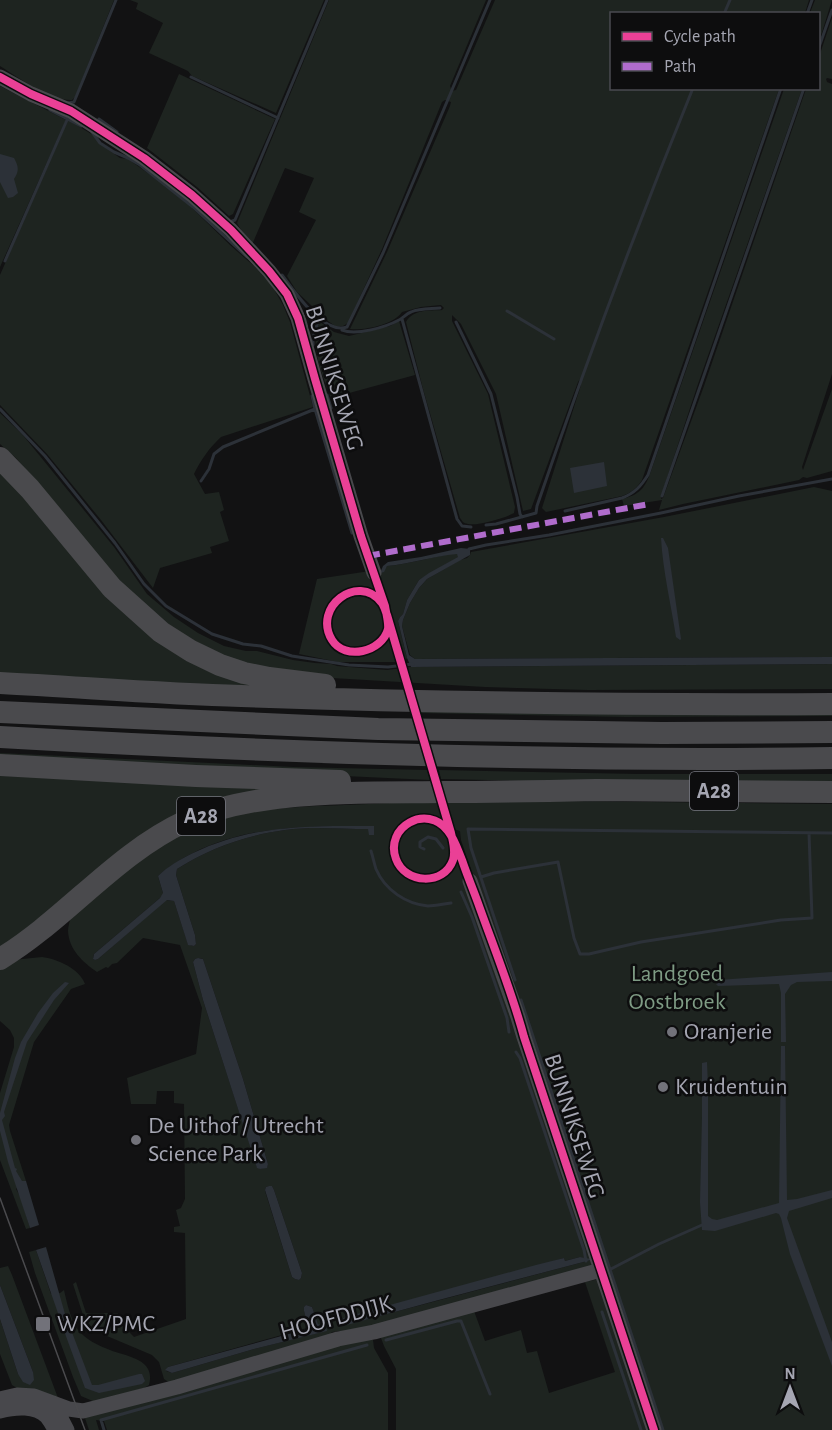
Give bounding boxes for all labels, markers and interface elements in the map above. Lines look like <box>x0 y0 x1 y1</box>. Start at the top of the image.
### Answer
legend <box>610 12 820 90</box>
text: Cycle path <box>664 28 736 46</box>
text: Path <box>664 58 696 76</box>
street label: BUNNIKSEWEG <box>301 303 367 453</box>
road number: A28 <box>690 772 738 810</box>
road number: A28 <box>177 797 225 835</box>
park label: Landgoed Oostbroek <box>628 962 726 1014</box>
place label: Oranjerie <box>684 1020 772 1044</box>
marker: Oranjerie <box>665 1025 679 1039</box>
street label: BUNNIKSEWEG <box>539 1051 609 1201</box>
place label: Kruidentuin <box>675 1075 788 1099</box>
marker: Kruidentuin <box>656 1080 670 1094</box>
place label: De Uithof / Utrecht Science Park <box>148 1114 324 1166</box>
marker: De Uithof / Utrecht Science Park <box>129 1133 143 1147</box>
street label: HOOFDDIJK <box>277 1291 395 1344</box>
place label: WKZ/PMC <box>57 1312 155 1336</box>
marker: WKZ/PMC <box>34 1315 52 1333</box>
north arrow <box>760 1358 820 1418</box>
text: N <box>784 1366 796 1382</box>

